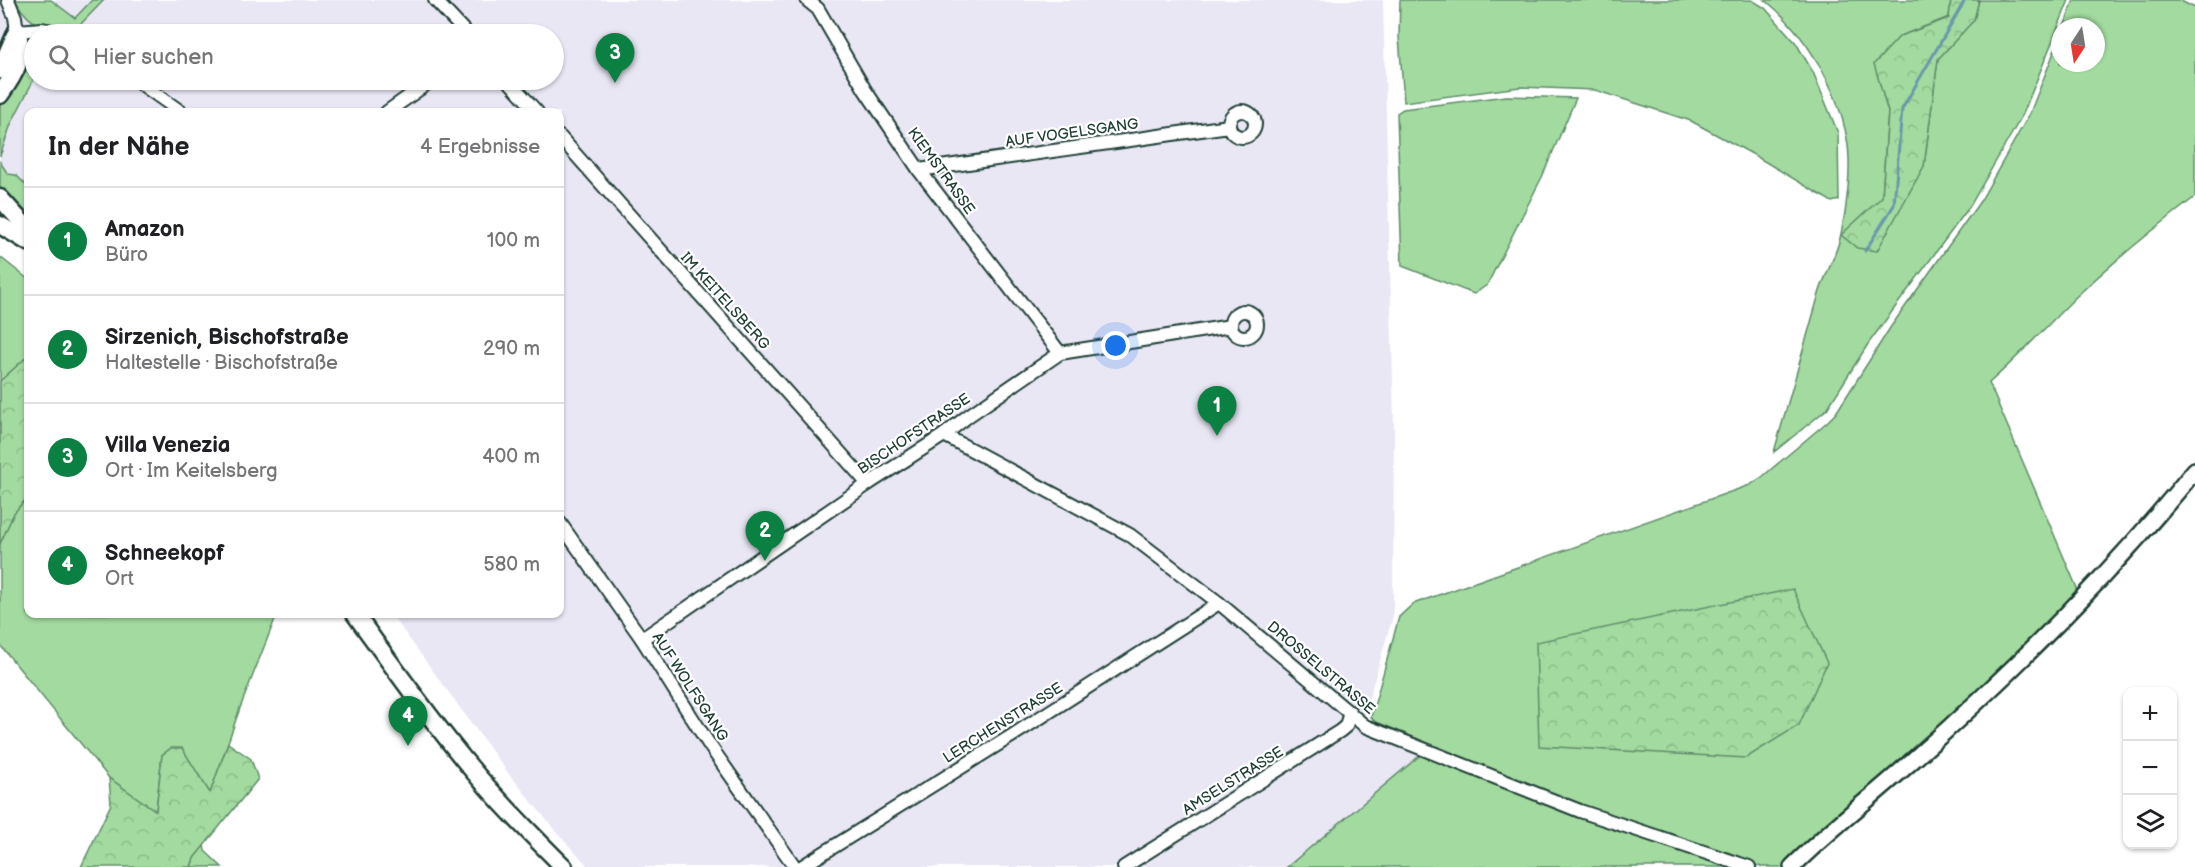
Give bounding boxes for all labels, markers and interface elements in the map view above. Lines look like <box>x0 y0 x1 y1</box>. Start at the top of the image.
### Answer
north arrow <box>2051 18 2105 72</box>
search box <box>24 24 564 90</box>
pin: 3 <box>596 34 634 83</box>
icon: search <box>45 41 78 74</box>
text: Hier suchen <box>93 44 214 71</box>
street label: AUF VOGELSGANG <box>1004 114 1140 152</box>
street label: KIEMSTRASSE <box>903 124 979 218</box>
text: In der Nähe <box>48 132 190 163</box>
text: 4 Ergebnisse <box>420 135 540 159</box>
text: Amazon <box>105 216 185 243</box>
text: 1 <box>63 229 72 253</box>
text: 100 m <box>487 229 540 253</box>
text: Büro <box>105 243 148 267</box>
street label: IM KEITELSBERG <box>676 248 774 354</box>
text: Sirzenich, Bischofstraße <box>105 324 349 351</box>
your location <box>1101 331 1130 360</box>
text: 2 <box>62 337 73 361</box>
text: 290 m <box>483 337 540 361</box>
text: Haltestelle · Bischofstraße <box>105 351 338 375</box>
pin: 1 <box>1198 386 1236 436</box>
street label: BISCHOFSTRASSE <box>854 389 974 479</box>
text: Villa Venezia <box>105 432 230 459</box>
text: 3 <box>62 445 73 469</box>
text: 400 m <box>482 445 540 469</box>
text: Ort · Im Keitelsberg <box>105 459 277 483</box>
pin: 2 <box>746 512 784 561</box>
text: Schneekopf <box>105 540 224 567</box>
text: 4 <box>62 553 73 577</box>
text: 580 m <box>483 553 540 577</box>
text: Ort <box>105 567 134 591</box>
street label: DROSSELSTRASSE <box>1263 617 1379 719</box>
street label: AUF WOLFSGANG <box>648 629 732 745</box>
street label: LERCHENSTRASSE <box>940 678 1067 768</box>
map controls <box>2123 687 2177 849</box>
button: + <box>2123 687 2177 741</box>
pin: 4 <box>388 696 428 746</box>
button: − <box>2123 741 2177 795</box>
street label: AMSELSTRASSE <box>1179 742 1287 820</box>
button: layers <box>2123 795 2177 849</box>

